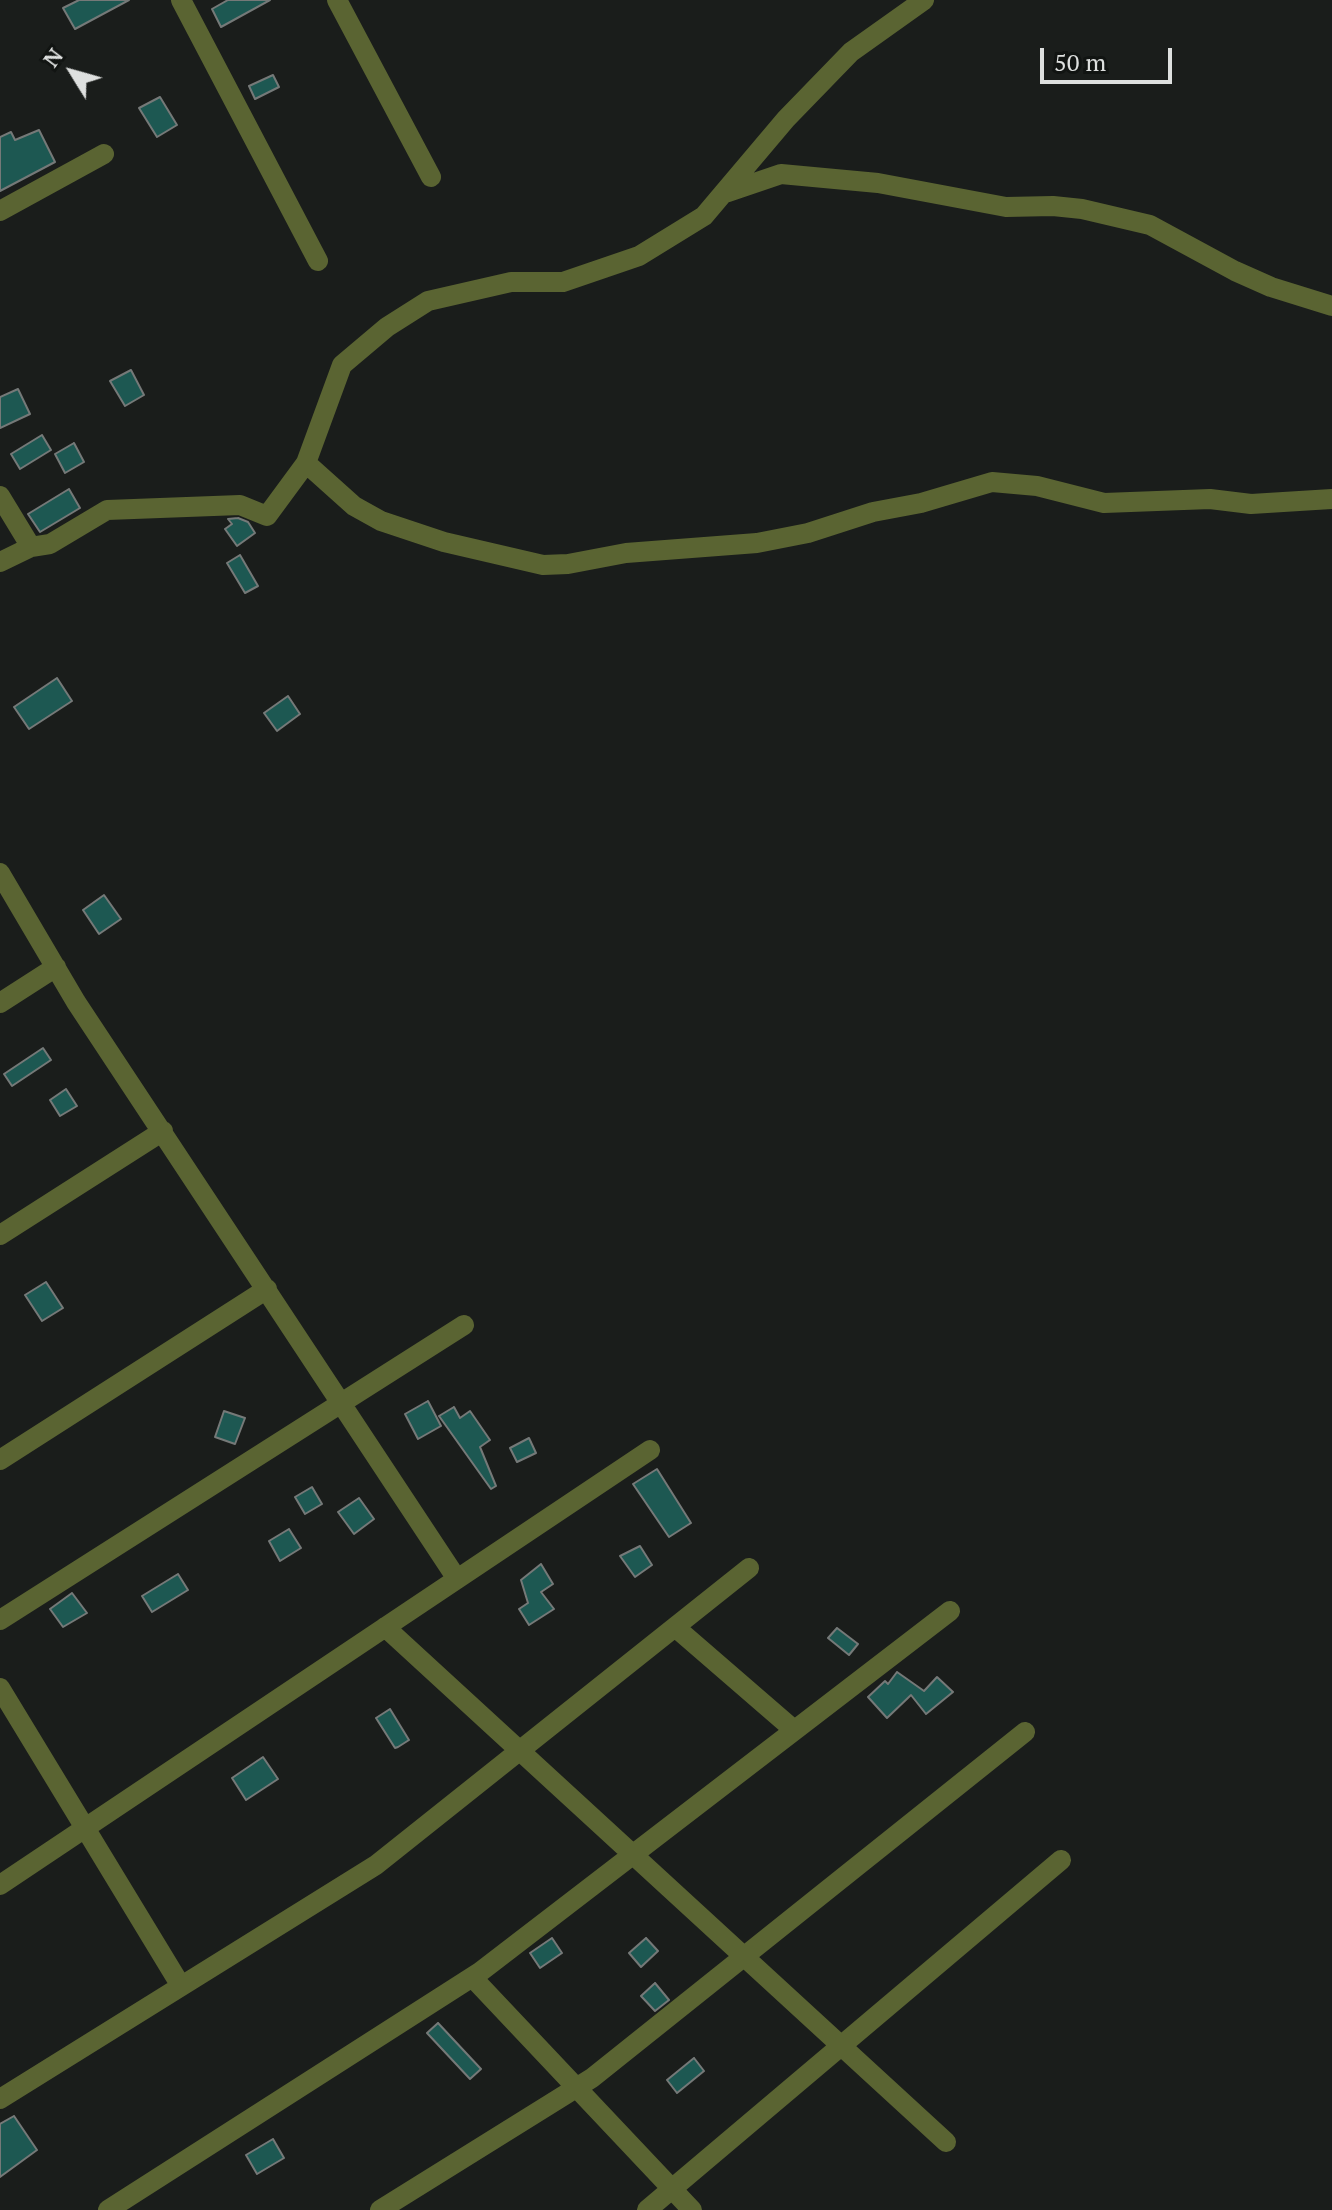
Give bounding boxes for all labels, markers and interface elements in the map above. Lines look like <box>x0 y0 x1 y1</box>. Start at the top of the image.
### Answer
north arrow <box>32 32 112 112</box>
scale bar <box>1044 32 1176 82</box>
text: N <box>36 42 69 73</box>
text: 50 m <box>1054 46 1106 78</box>

